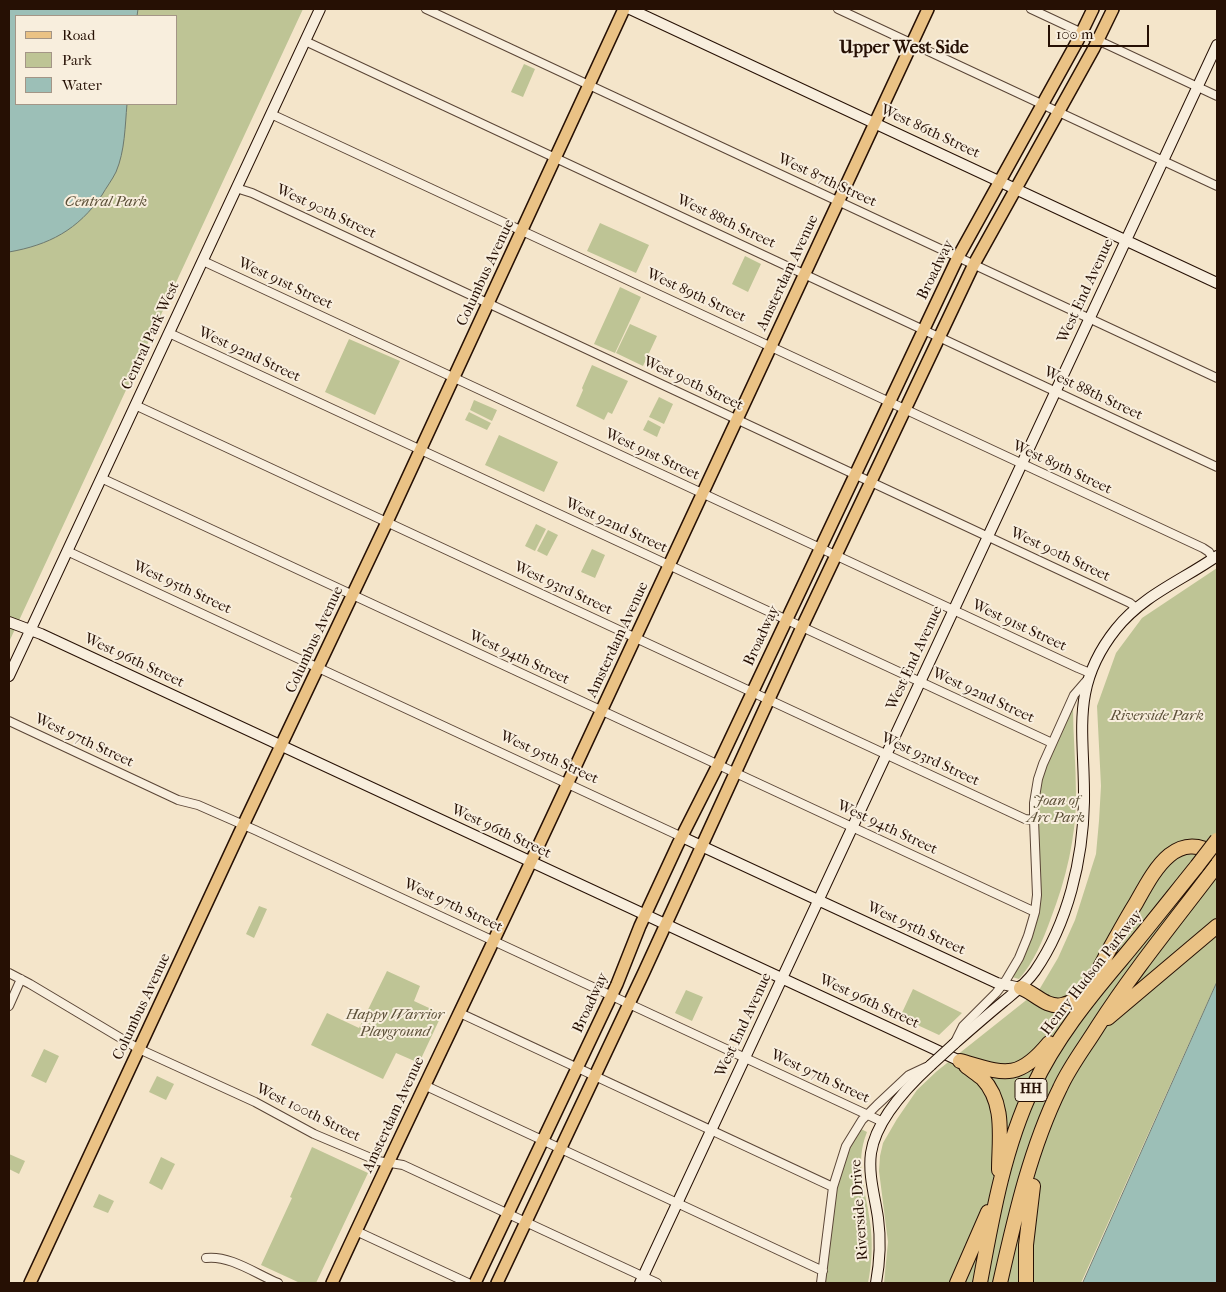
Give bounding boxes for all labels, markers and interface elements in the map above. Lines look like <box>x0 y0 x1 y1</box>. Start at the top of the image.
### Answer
legend <box>15 15 178 105</box>
scale bar <box>1051 15 1152 47</box>
text: 100 m <box>1056 25 1094 43</box>
text: Road <box>62 26 95 44</box>
district label: Upper West Side <box>839 38 969 60</box>
text: Park <box>62 51 92 69</box>
text: Water <box>62 76 102 94</box>
street label: West 86th Street <box>877 101 983 163</box>
street label: West 87th Street <box>775 150 879 212</box>
street label: West 90th Street <box>273 181 379 243</box>
street label: West 88th Street <box>674 191 778 253</box>
park label: Central Park <box>65 193 147 211</box>
street label: Amsterdam Avenue <box>753 212 823 334</box>
street label: Columbus Avenue <box>453 217 519 329</box>
street label: West End Avenue <box>1054 236 1118 346</box>
street label: Broadway <box>914 237 958 303</box>
street label: West 91st Street <box>235 254 335 314</box>
street label: West 89th Street <box>644 265 748 327</box>
street label: Central Park West <box>118 279 184 393</box>
street label: West 92nd Street <box>195 324 303 386</box>
street label: West 90th Street <box>640 353 746 415</box>
street label: West 88th Street <box>1041 363 1145 425</box>
street label: West 91st Street <box>602 425 702 485</box>
street label: West 89th Street <box>1010 437 1114 499</box>
street label: West 92nd Street <box>562 495 670 557</box>
street label: West 90th Street <box>1007 524 1113 586</box>
street label: West 95th Street <box>130 557 234 619</box>
street label: West 93rd Street <box>511 558 615 620</box>
street label: Amsterdam Avenue <box>583 579 653 701</box>
street label: Columbus Avenue <box>282 584 348 696</box>
street label: West 91st Street <box>969 596 1069 656</box>
street label: Broadway <box>740 603 784 669</box>
street label: West End Avenue <box>883 603 947 713</box>
street label: West 94th Street <box>466 627 572 689</box>
street label: West 96th Street <box>81 630 187 692</box>
street label: West 92nd Street <box>929 665 1037 727</box>
park label: Riverside Park <box>1110 707 1204 725</box>
street label: West 97th Street <box>32 710 136 772</box>
street label: West 95th Street <box>497 727 601 789</box>
street label: West 93rd Street <box>878 729 982 791</box>
park label: Joan of Arc Park <box>1027 792 1085 827</box>
street label: West 94th Street <box>834 797 940 859</box>
street label: West 96th Street <box>448 801 554 863</box>
street label: West 97th Street <box>401 875 505 937</box>
street label: West 95th Street <box>864 898 968 960</box>
street label: Henry Hudson Parkway <box>1037 907 1147 1039</box>
street label: Columbus Avenue <box>109 951 175 1063</box>
street label: Broadway <box>569 970 613 1036</box>
street label: West End Avenue <box>712 970 776 1080</box>
street label: West 96th Street <box>816 971 922 1033</box>
park label: Happy Warrior Playground <box>346 1006 444 1041</box>
street label: West 97th Street <box>768 1046 872 1108</box>
street label: Amsterdam Avenue <box>359 1054 429 1176</box>
road number: HH <box>1015 1078 1047 1102</box>
street label: West 100th Street <box>253 1080 363 1146</box>
street label: Riverside Drive <box>847 1159 873 1261</box>

